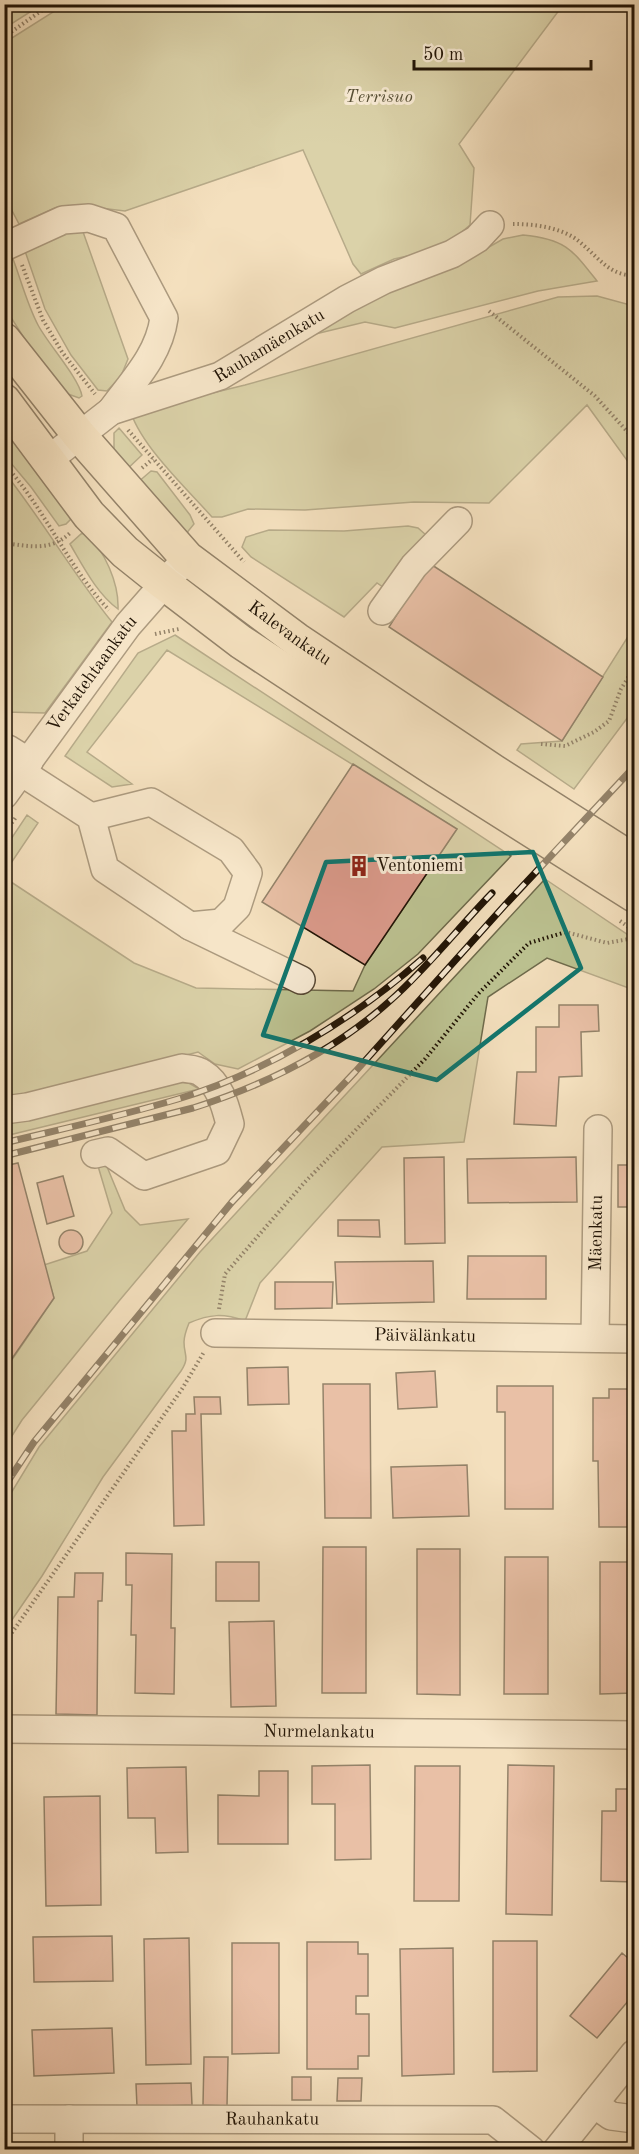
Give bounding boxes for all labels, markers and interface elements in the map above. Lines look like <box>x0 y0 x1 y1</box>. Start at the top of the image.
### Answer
scale bar <box>414 33 591 71</box>
text: 50 m <box>423 46 463 64</box>
park label: Terrisuo <box>345 88 413 106</box>
street label: Rauhamäenkatu <box>211 306 328 386</box>
street label: Kalevankatu <box>245 598 335 669</box>
street label: Verkatehtaankatu <box>44 612 141 735</box>
building icon: Ventoniemi <box>347 854 371 878</box>
place label: Ventoniemi <box>376 857 464 875</box>
street label: Mäenkatu <box>587 1194 606 1271</box>
street label: Päivälänkatu <box>374 1326 476 1346</box>
street label: Nurmelankatu <box>263 1722 375 1742</box>
street label: Rauhankatu <box>225 2110 319 2129</box>

